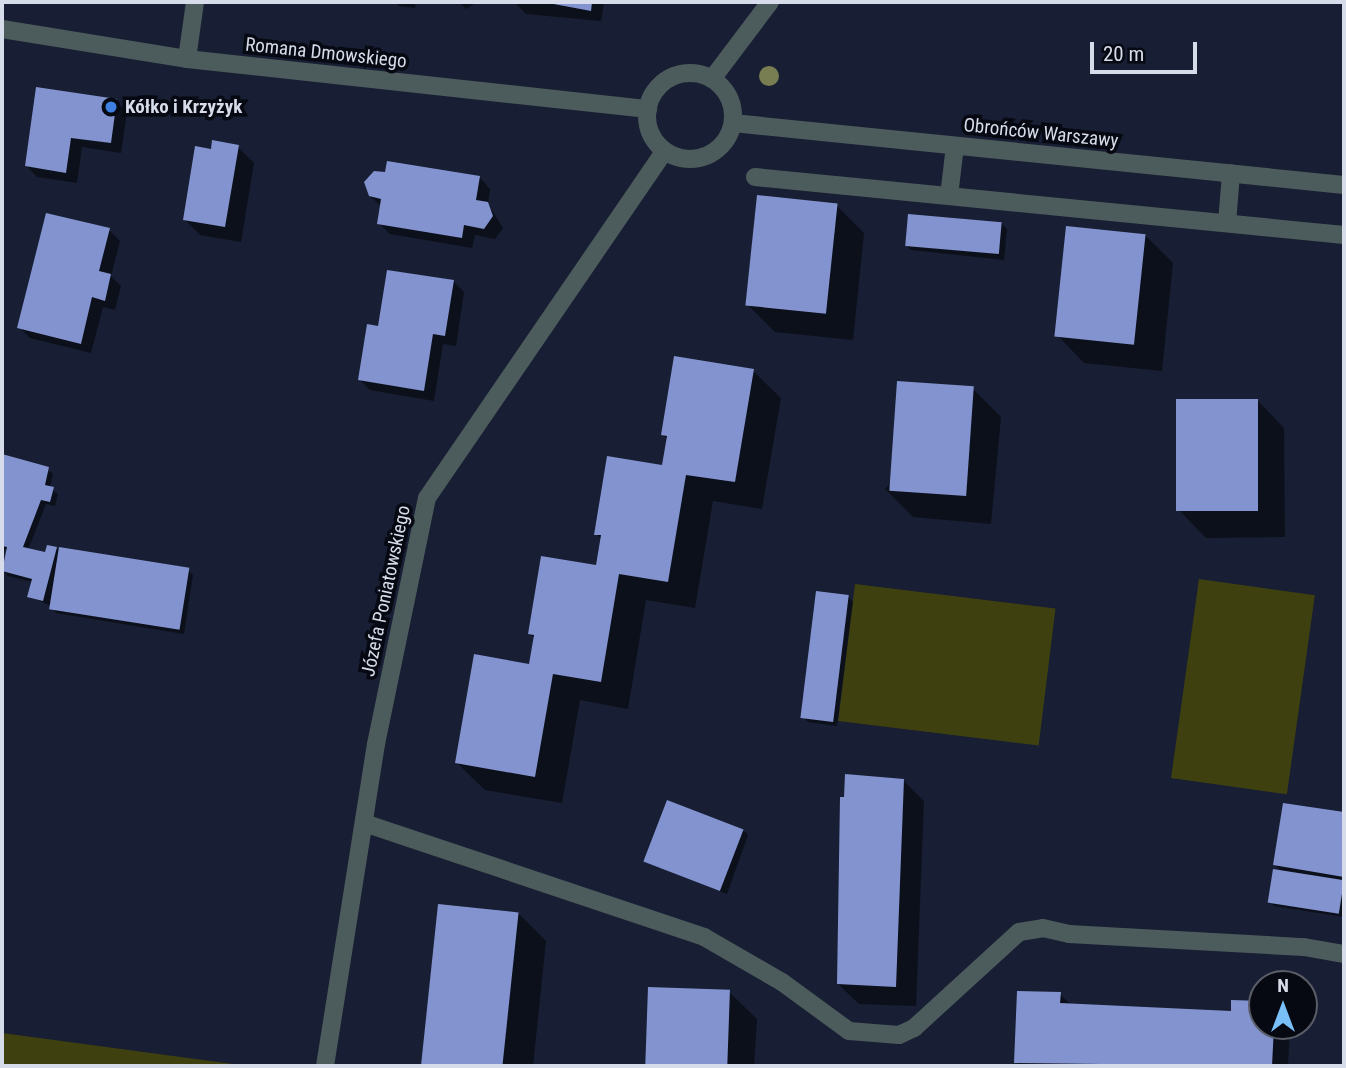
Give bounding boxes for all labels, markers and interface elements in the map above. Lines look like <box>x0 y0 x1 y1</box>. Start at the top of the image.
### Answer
scale bar <box>1094 28 1201 72</box>
street label: Romana Dmowskiego <box>244 33 408 73</box>
text: 20 m <box>1103 42 1144 66</box>
place label: Kółko i Krzyżyk <box>125 96 242 118</box>
marker: Kółko i Krzyżyk <box>103 99 119 115</box>
street label: Obrońców Warszawy <box>962 114 1120 152</box>
street label: Józefa Poniatowskiego <box>357 503 415 679</box>
north arrow <box>1248 970 1318 1040</box>
text: N <box>1277 974 1289 997</box>

